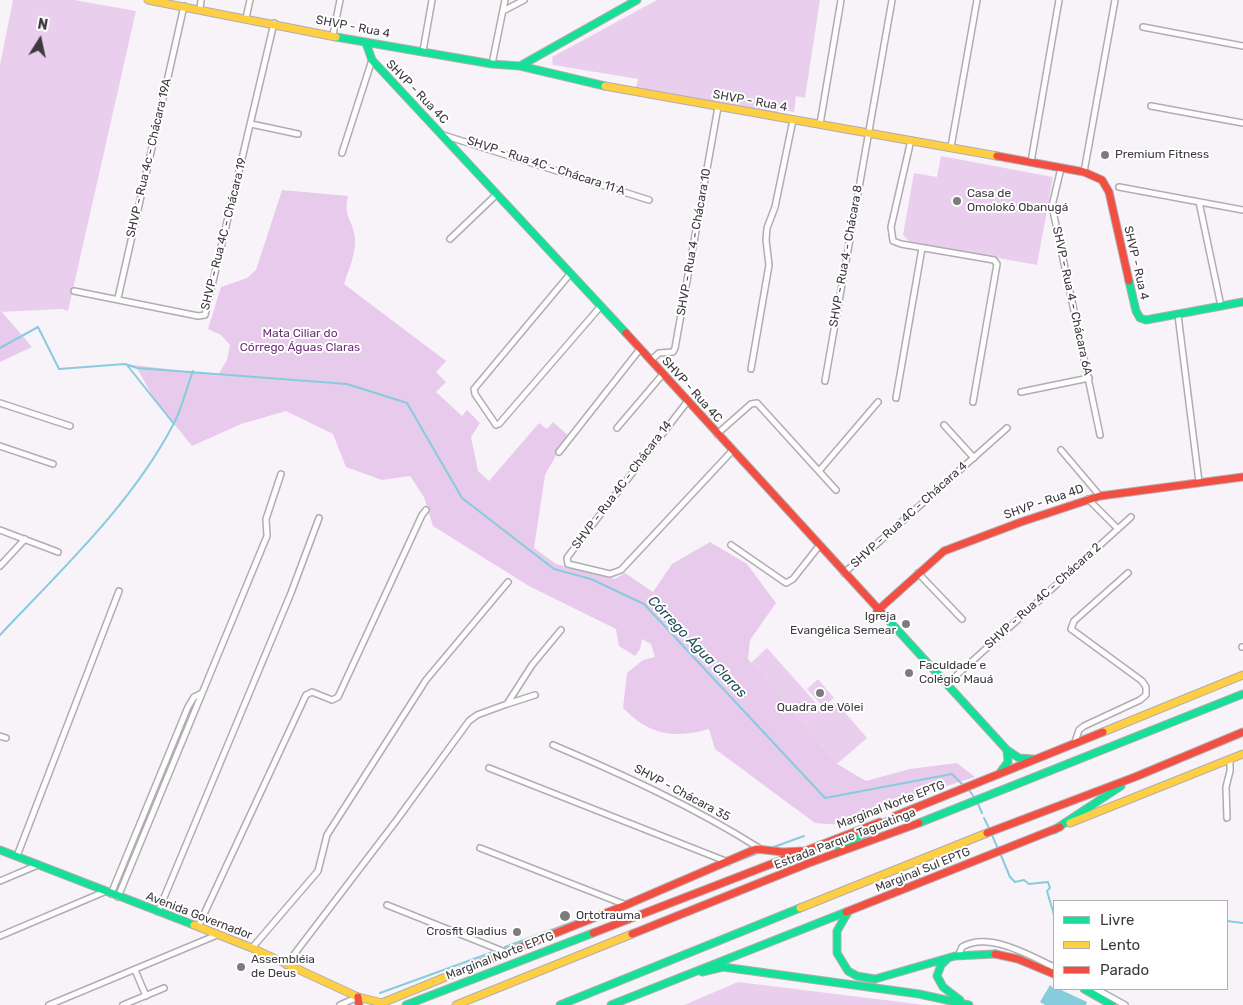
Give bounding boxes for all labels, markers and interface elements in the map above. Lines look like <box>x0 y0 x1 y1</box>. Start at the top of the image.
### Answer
street label: SHVP - Rua 4 <box>315 13 391 41</box>
north arrow <box>15 15 65 65</box>
text: N <box>36 15 49 34</box>
street label: SHVP - Rua 4C <box>383 57 451 127</box>
street label: SHVP - Rua 4c - Chácara 19A <box>124 77 174 239</box>
street label: SHVP - Rua 4 <box>712 87 788 115</box>
street label: SHVP - Rua 4C - Chácara 11 A <box>465 134 627 198</box>
place label: Premium Fitness <box>1115 148 1209 162</box>
marker: Premium Fitness <box>1099 149 1111 161</box>
street label: SHVP - Rua 4C - Chácara 19 <box>198 156 250 312</box>
street label: SHVP - Rua 4 - Chácara 10 <box>674 167 714 317</box>
street label: SHVP - Rua 4 - Chácara 8 <box>826 184 866 328</box>
place label: Casa de Omolokô Obanugá <box>967 187 1068 215</box>
marker: Casa de Omolokô Obanugá <box>951 195 963 207</box>
street label: SHVP - Rua 4 - Chácara 6A <box>1049 225 1095 377</box>
street label: SHVP - Rua 4 <box>1121 225 1151 301</box>
park label: Mata Ciliar do Córrego Águas Claras <box>240 327 360 355</box>
street label: SHVP - Rua 4C <box>659 354 725 426</box>
street label: SHVP - Rua 4C - Chácara 14 <box>569 418 675 552</box>
street label: SHVP - Rua 4C - Chácara 4 <box>848 459 970 571</box>
street label: SHVP - Rua 4D <box>1002 482 1086 522</box>
street label: SHVP - Rua 4C - Chácara 2 <box>982 540 1104 652</box>
water label: Córrego Água Claras <box>644 593 750 701</box>
place label: Igreja Evangélica Semear <box>790 610 896 638</box>
marker: Igreja Evangélica Semear <box>900 618 912 630</box>
place label: Faculdade e Colégio Mauá <box>919 659 993 687</box>
marker: Faculdade e Colégio Mauá <box>903 667 915 679</box>
marker: Quadra de Vôlei <box>814 687 826 699</box>
place label: Quadra de Vôlei <box>777 701 863 715</box>
street label: SHVP - Chácara 35 <box>631 762 733 824</box>
street label: Marginal Norte EPTG <box>835 778 947 832</box>
street label: Estrada Parque Taguatinga <box>772 805 918 873</box>
street label: Marginal Sul EPTG <box>874 844 972 896</box>
street label: Avenida Governador <box>144 889 254 943</box>
legend <box>1053 900 1228 990</box>
marker: Ortotrauma <box>558 909 572 923</box>
place label: Ortotrauma <box>576 909 640 923</box>
text: Livre <box>1100 911 1134 929</box>
place label: Crosfit Gladius <box>426 925 507 939</box>
marker: Crosfit Gladius <box>511 926 523 938</box>
street label: Marginal Norte EPTG <box>444 929 556 983</box>
text: Lento <box>1100 936 1140 954</box>
place label: Assembléia de Deus <box>251 953 315 981</box>
marker: Assembléia de Deus <box>235 961 247 973</box>
text: Parado <box>1100 961 1149 979</box>

